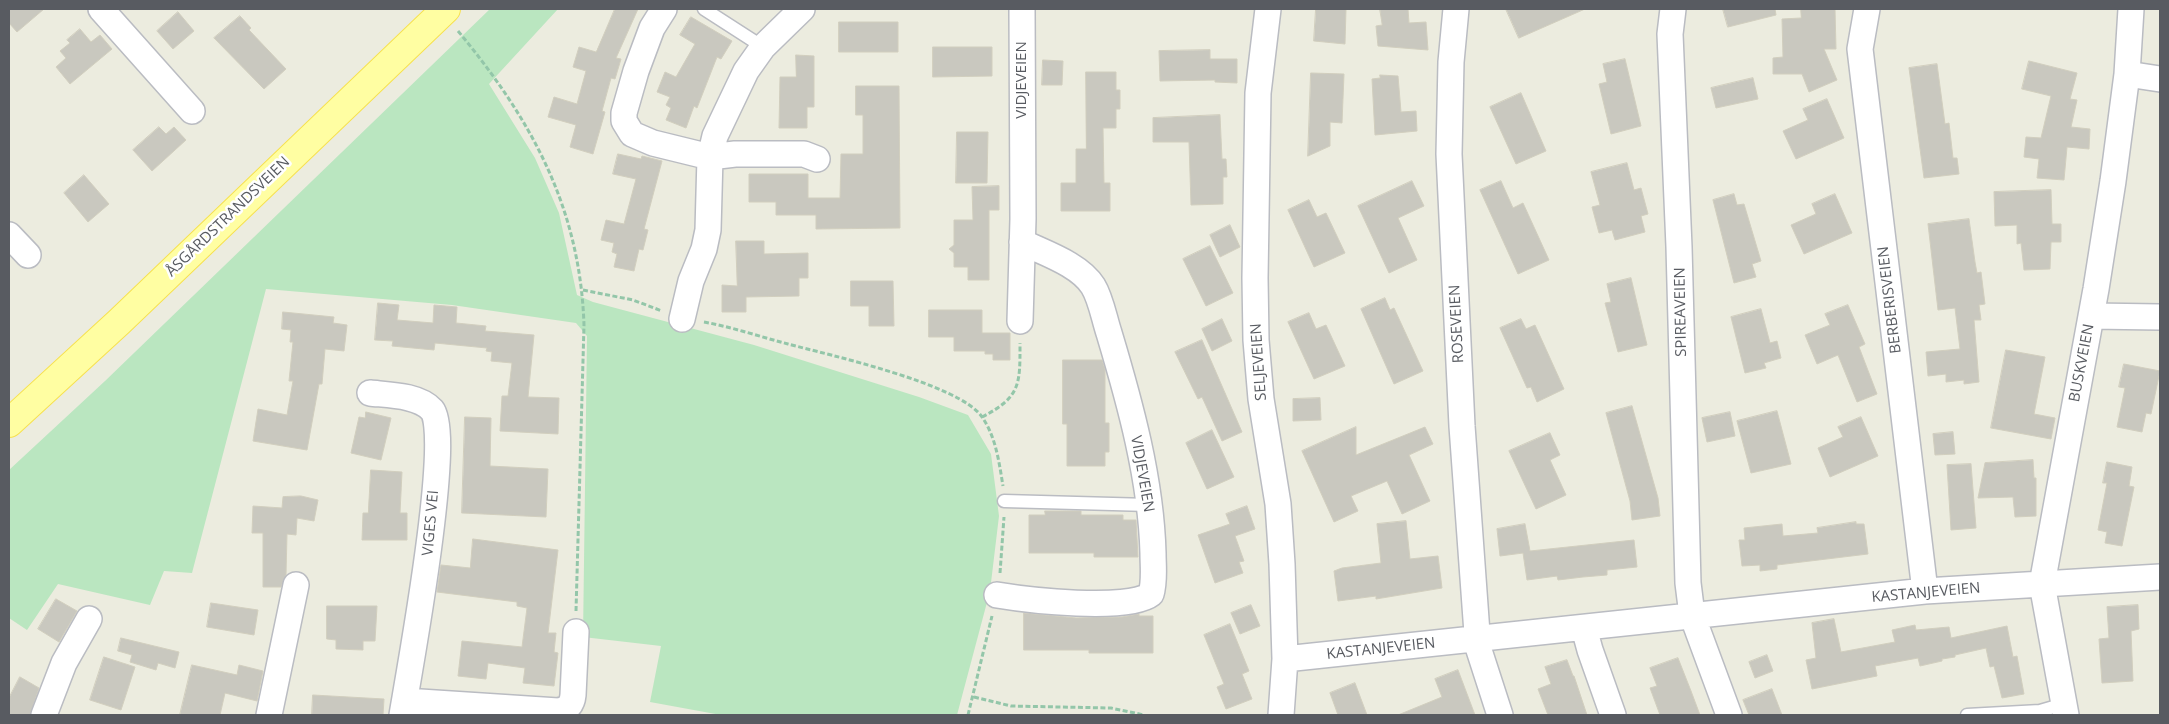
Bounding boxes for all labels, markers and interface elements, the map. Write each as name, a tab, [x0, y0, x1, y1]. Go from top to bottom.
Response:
street label: VIDJEVEIEN	[1013, 41, 1031, 119]
street label: ÅSGÅRDSTRANDSVEIEN	[162, 153, 294, 281]
street label: BERBERISVEIEN	[1874, 245, 1906, 355]
street label: SPIREAVEIEN	[1671, 267, 1691, 357]
street label: ROSEVEIEN	[1446, 284, 1468, 364]
street label: BUSKVEIEN	[2066, 322, 2098, 404]
street label: SELJEVEIEN	[1247, 323, 1271, 401]
street label: VIDJEVEIEN	[1126, 434, 1158, 514]
street label: VIGES VEI	[419, 489, 443, 557]
street label: KASTANJEVEIEN	[1871, 579, 1981, 607]
street label: KASTANJEVEIEN	[1326, 634, 1436, 664]

